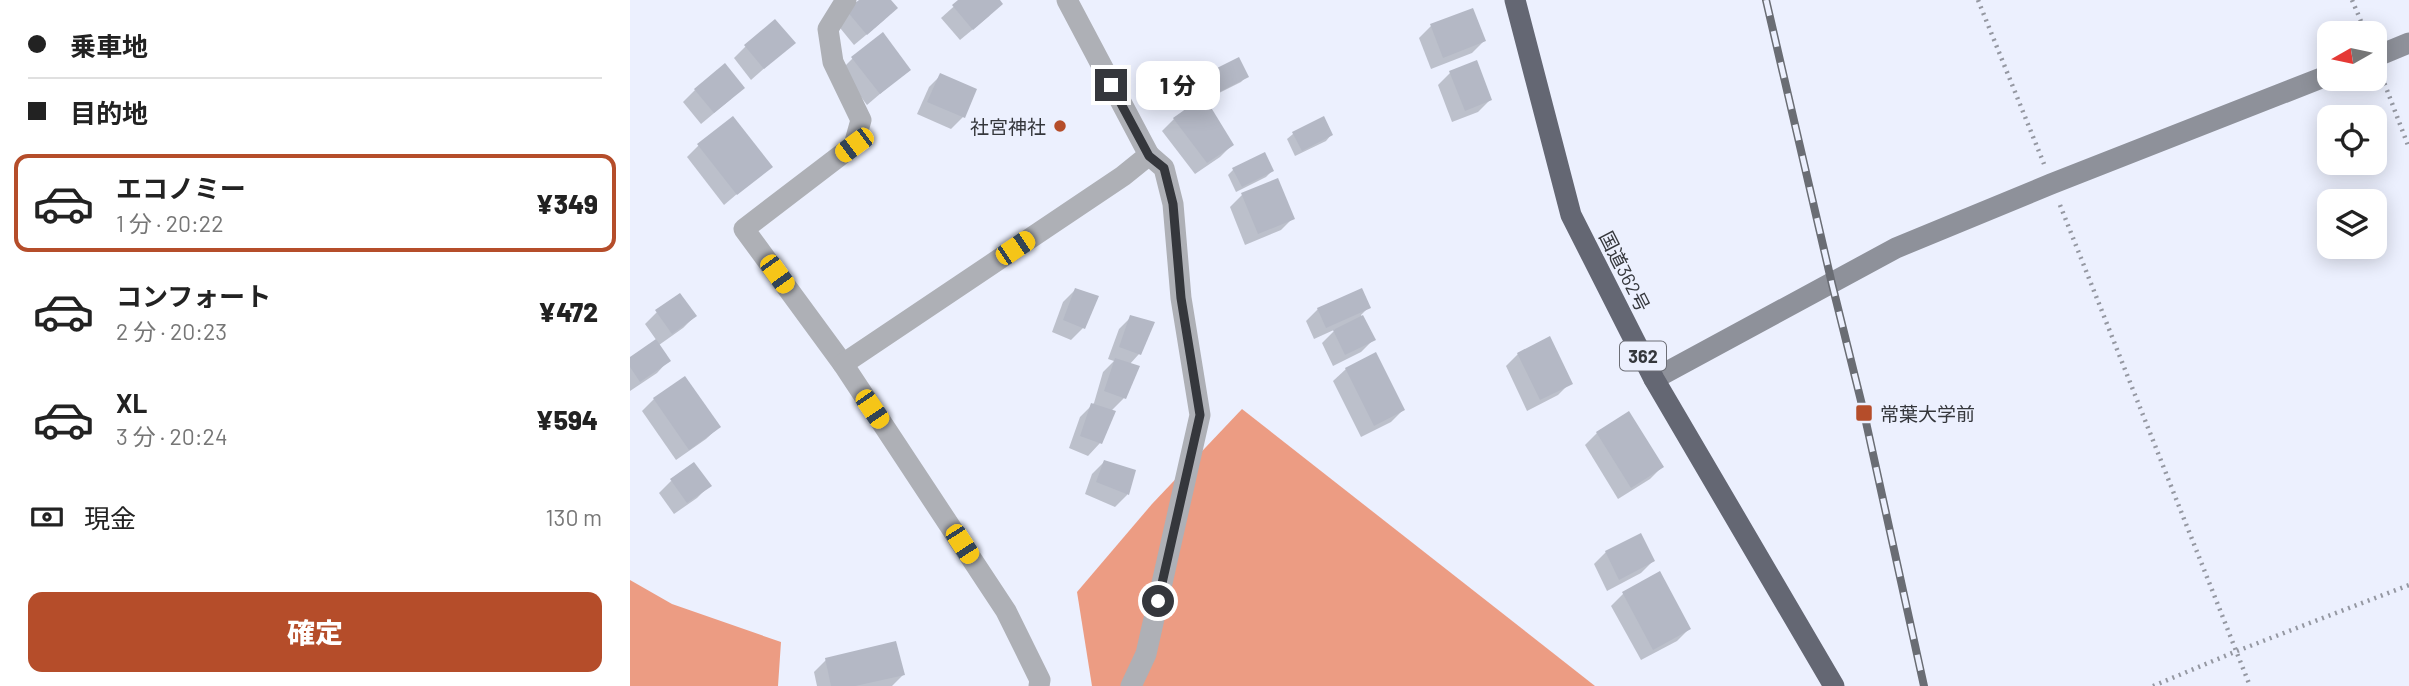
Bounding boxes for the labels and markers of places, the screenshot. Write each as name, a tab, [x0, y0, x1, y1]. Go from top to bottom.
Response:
place label: 社宮神社	[970, 115, 1046, 138]
marker: 社宮神社	[1052, 118, 1068, 134]
place label: 常葉大学前	[1880, 402, 1975, 425]
marker: 常葉大学前	[1854, 403, 1874, 423]

